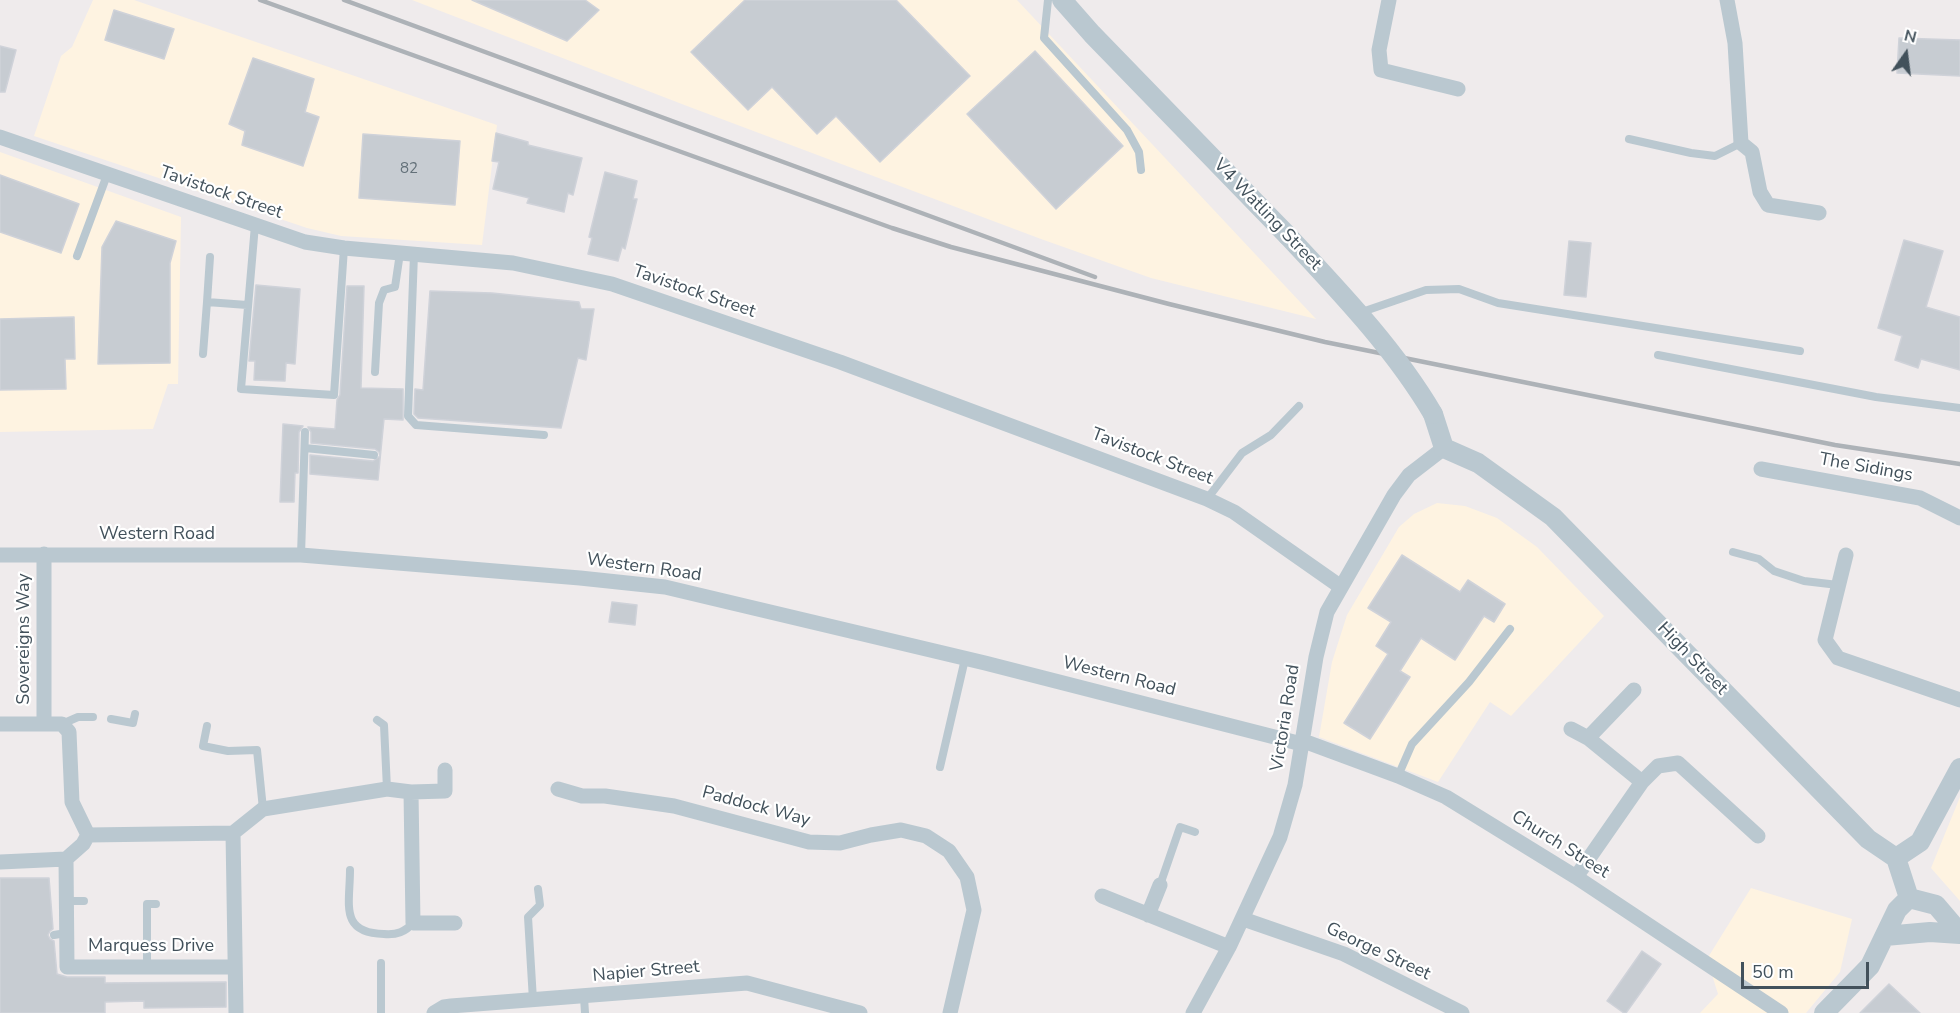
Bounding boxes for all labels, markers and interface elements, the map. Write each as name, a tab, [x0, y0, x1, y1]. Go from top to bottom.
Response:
north arrow	[1876, 24, 1936, 84]
text: N	[1902, 24, 1919, 49]
street label: V4 Watling Street	[1208, 155, 1326, 275]
house number: 82	[400, 160, 418, 178]
street label: Tavistock Street	[157, 162, 285, 224]
street label: Tavistock Street	[630, 261, 758, 323]
street label: Tavistock Street	[1088, 424, 1216, 490]
street label: The Sidings	[1818, 449, 1914, 487]
street label: Western Road	[99, 524, 215, 546]
street label: Western Road	[585, 549, 703, 587]
street label: Sovereigns Way	[14, 573, 36, 705]
street label: High Street	[1652, 618, 1732, 700]
street label: Western Road	[1060, 653, 1178, 701]
street label: Victoria Road	[1267, 663, 1305, 773]
street label: Paddock Way	[700, 782, 812, 832]
street label: Church Street	[1507, 806, 1613, 884]
street label: George Street	[1322, 918, 1434, 986]
street label: Marquess Drive	[88, 936, 214, 958]
scale bar	[1744, 950, 1872, 988]
street label: Napier Street	[592, 957, 700, 987]
text: 50 m	[1752, 960, 1794, 984]

